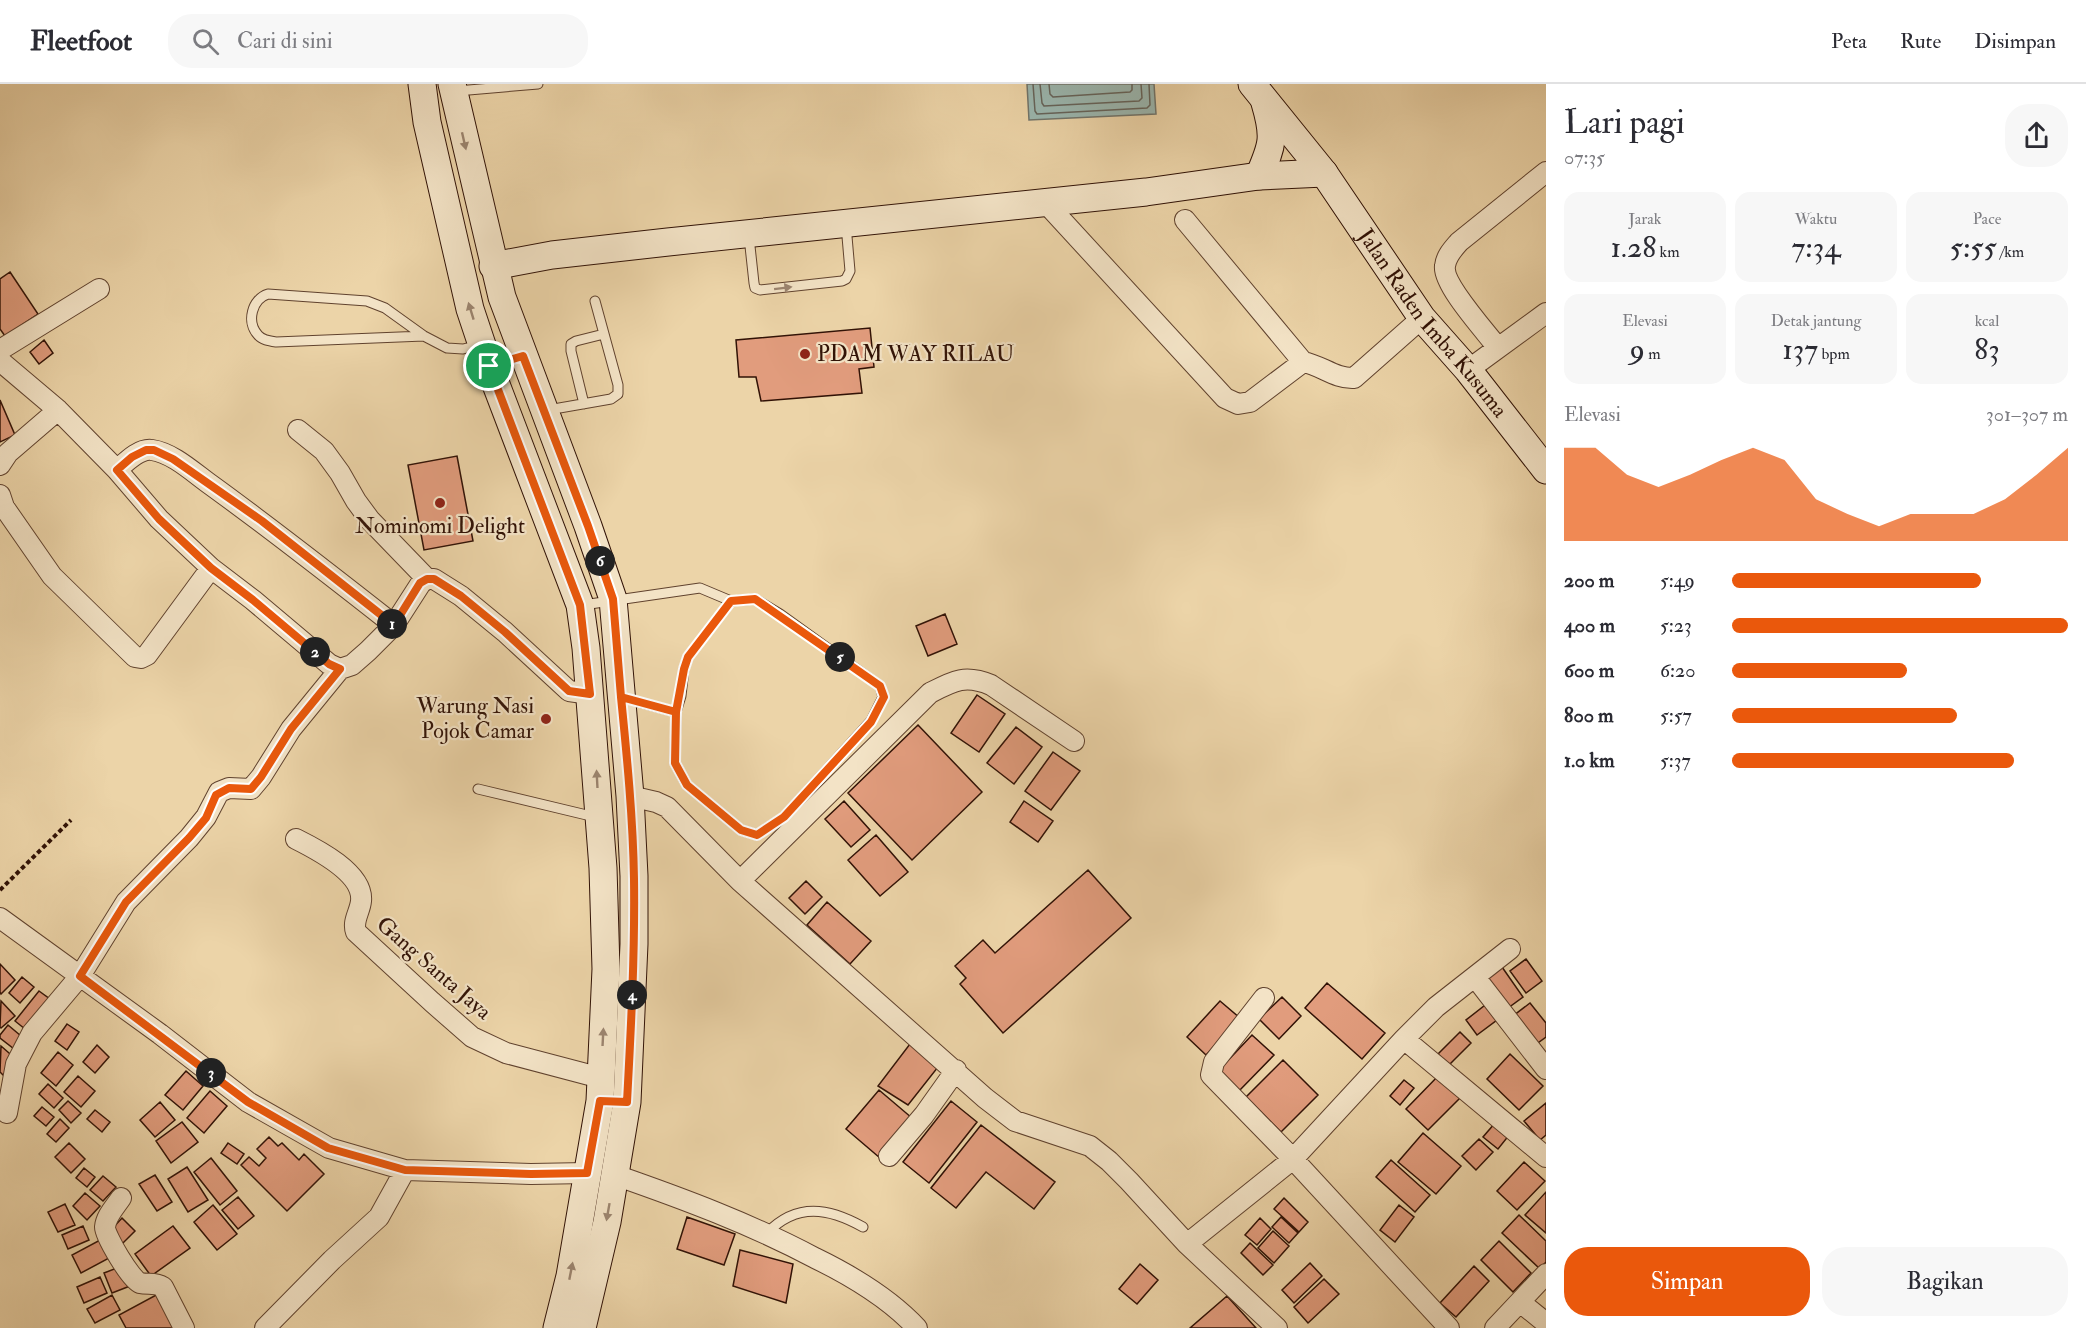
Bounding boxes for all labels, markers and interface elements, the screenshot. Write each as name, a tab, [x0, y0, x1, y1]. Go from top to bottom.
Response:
search box	[168, 14, 588, 68]
text: Fleetfoot	[30, 24, 132, 59]
icon: search	[189, 25, 222, 58]
text: Cari di sini	[237, 27, 333, 55]
text: Peta	[1831, 28, 1867, 55]
text: Rute	[1900, 28, 1941, 55]
text: Disimpan	[1974, 28, 2056, 55]
text: Lari pagi	[1564, 102, 1685, 143]
button: share	[2005, 104, 2068, 167]
one-way arrow	[460, 132, 470, 150]
text: 07:35	[1564, 145, 1605, 170]
text: Jarak	[1629, 209, 1661, 229]
text: Waktu	[1795, 209, 1837, 229]
text: Pace	[1973, 209, 2001, 229]
street label: Jalan Raden Imba Kusuma	[1351, 222, 1514, 424]
text: 1.28	[1610, 229, 1656, 266]
text: 7:34	[1792, 229, 1840, 266]
text: 5:55	[1950, 229, 1997, 266]
text: km	[1656, 242, 1680, 262]
text: /km	[1997, 242, 2024, 262]
one-way arrow	[774, 284, 793, 293]
one-way arrow	[466, 302, 475, 320]
text: Elevasi	[1622, 311, 1668, 331]
text: Detak jantung	[1771, 311, 1861, 331]
text: kcal	[1975, 311, 1999, 331]
text: 9	[1629, 331, 1645, 368]
text: 137	[1782, 331, 1818, 368]
text: 83	[1974, 331, 2000, 368]
pin	[463, 340, 514, 391]
place label: PDAM WAY RILAU	[817, 340, 1015, 368]
text: m	[1645, 344, 1661, 364]
text: bpm	[1818, 344, 1850, 364]
marker: PDAM WAY RILAU	[798, 347, 812, 361]
icon: arrive	[472, 349, 505, 382]
text: Elevasi	[1564, 402, 1621, 427]
text: 301–307 m	[1986, 402, 2068, 427]
marker: Nominomi Delight	[433, 496, 447, 510]
place label: Nominomi Delight	[355, 512, 525, 540]
pin: 6	[585, 546, 615, 576]
text: 6	[596, 551, 604, 571]
text: 200 m	[1564, 568, 1614, 593]
text: 5:49	[1660, 568, 1695, 593]
pin: 1	[377, 609, 407, 639]
text: 400 m	[1564, 613, 1615, 638]
text: 5:23	[1660, 613, 1692, 638]
text: 1	[389, 614, 395, 634]
pin: 2	[300, 637, 330, 667]
text: 2	[311, 642, 319, 662]
pin: 5	[825, 642, 855, 672]
text: 5	[836, 647, 844, 667]
text: 600 m	[1564, 658, 1614, 683]
text: 6:20	[1660, 658, 1695, 683]
place label: Warung Nasi Pojok Camar	[416, 692, 535, 745]
text: 800 m	[1564, 703, 1614, 728]
text: 5:57	[1660, 703, 1692, 728]
marker: Warung Nasi Pojok Camar	[539, 712, 553, 726]
text: 1.0 km	[1564, 748, 1615, 773]
text: 5:37	[1660, 748, 1691, 773]
one-way arrow	[593, 770, 602, 789]
street label: Gang Santa Jaya	[371, 910, 498, 1026]
pin: 4	[617, 980, 647, 1010]
text: 4	[628, 985, 636, 1005]
one-way arrow	[598, 1027, 607, 1046]
pin: 3	[196, 1058, 226, 1088]
text: 3	[208, 1063, 214, 1083]
one-way arrow	[604, 1203, 613, 1222]
button: Simpan	[1564, 1247, 1810, 1316]
button: Bagikan	[1822, 1247, 2068, 1316]
one-way arrow	[566, 1261, 575, 1280]

